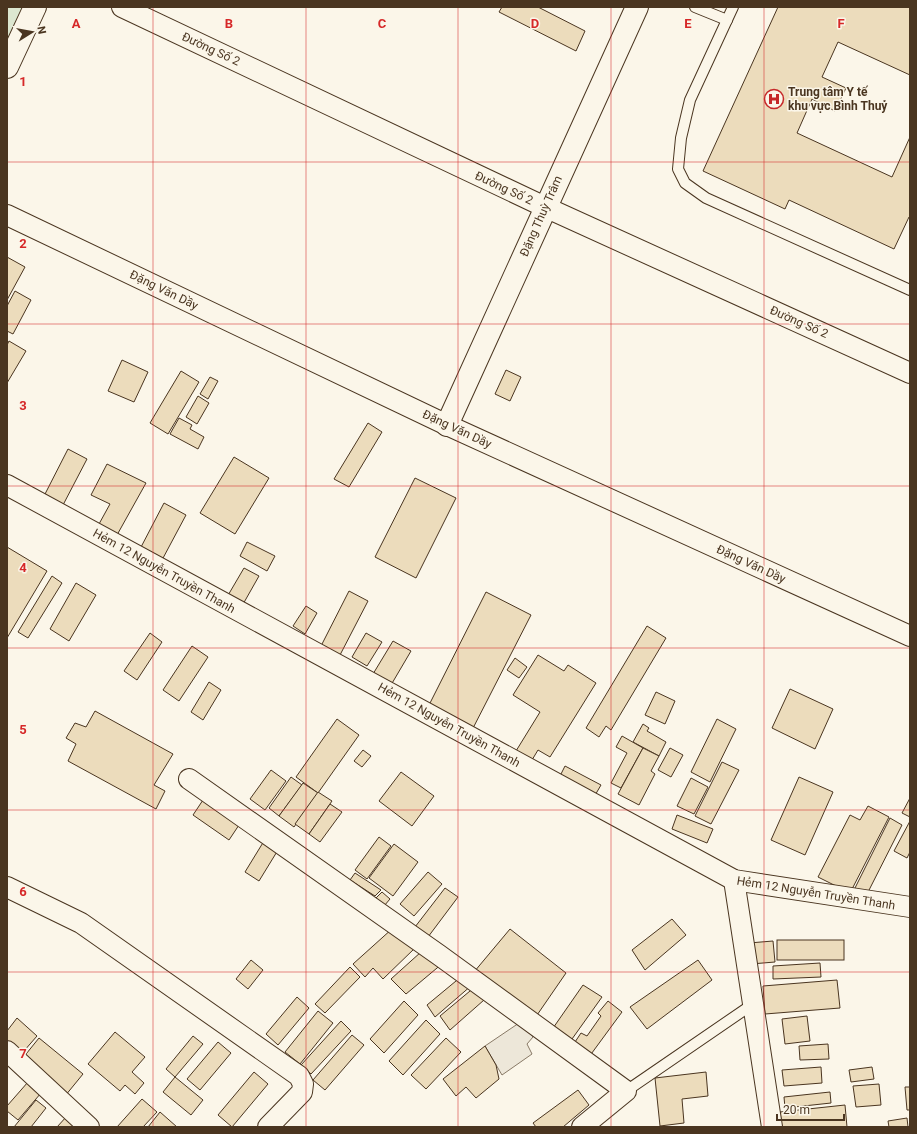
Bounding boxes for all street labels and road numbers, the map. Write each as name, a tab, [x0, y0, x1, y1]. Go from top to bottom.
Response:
street label: Đường Số 2	[180, 29, 242, 69]
street label: Đường Số 2	[473, 168, 535, 208]
street label: Đặng Thuỳ Trâm	[517, 173, 565, 259]
street label: Đặng Văn Dầy	[127, 267, 201, 313]
street label: Đường Số 2	[768, 303, 831, 341]
street label: Đặng Văn Dầy	[420, 407, 494, 451]
street label: Hẻm 12 Nguyễn Truyền Thanh	[90, 526, 238, 616]
street label: Đặng Văn Dầy	[714, 542, 788, 586]
street label: Hẻm 12 Nguyễn Truyền Thanh	[375, 680, 523, 770]
street label: Hẻm 12 Nguyễn Truyền Thanh	[736, 874, 896, 912]

